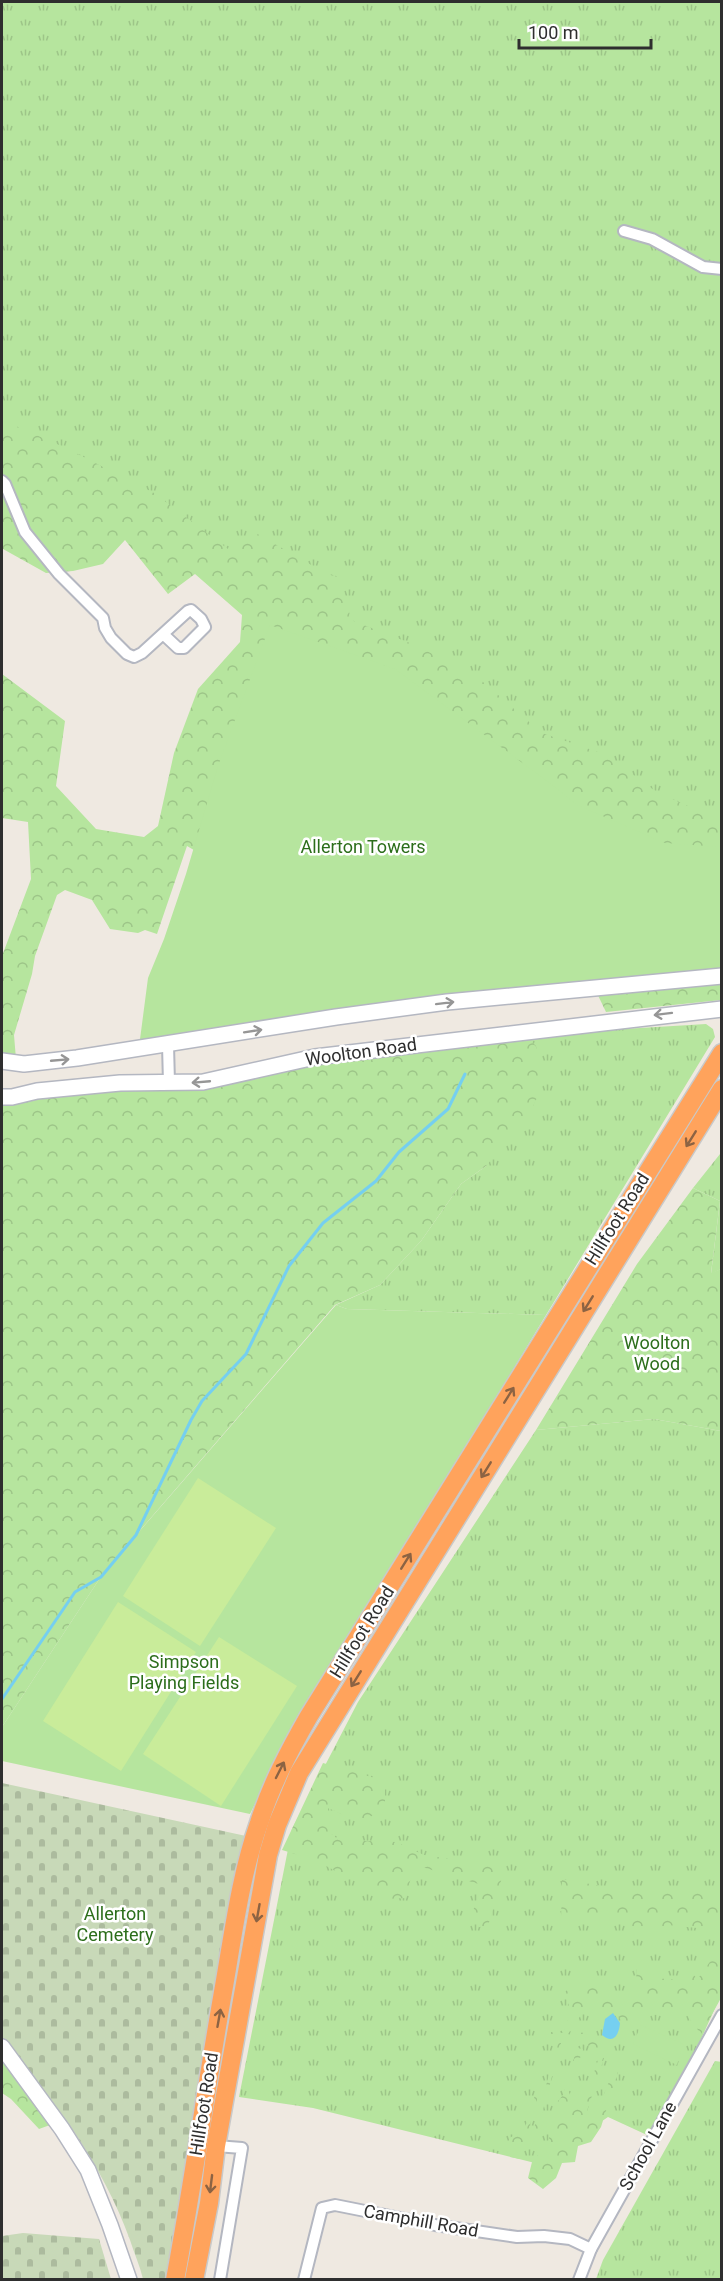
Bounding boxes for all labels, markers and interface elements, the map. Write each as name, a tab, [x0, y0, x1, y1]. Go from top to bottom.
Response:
scale bar	[519, 12, 651, 50]
text: 100 m	[528, 22, 579, 43]
park label: Allerton Towers	[300, 836, 426, 857]
one-way arrow	[435, 997, 455, 1008]
one-way arrow	[654, 1009, 674, 1020]
one-way arrow	[242, 1025, 262, 1036]
street label: Woolton Road	[304, 1033, 418, 1070]
one-way arrow	[49, 1054, 69, 1065]
one-way arrow	[191, 1077, 211, 1088]
one-way arrow	[684, 1130, 697, 1147]
street label: Hillfoot Road	[580, 1169, 653, 1269]
one-way arrow	[582, 1295, 594, 1312]
park label: Woolton Wood	[624, 1332, 690, 1374]
one-way arrow	[502, 1386, 515, 1403]
one-way arrow	[479, 1461, 491, 1478]
one-way arrow	[400, 1552, 413, 1569]
street label: Hillfoot Road	[325, 1582, 398, 1682]
park label: Simpson Playing Fields	[129, 1651, 239, 1693]
one-way arrow	[350, 1670, 362, 1687]
one-way arrow	[274, 1762, 286, 1779]
one-way arrow	[252, 1902, 263, 1922]
park label: Allerton Cemetery	[77, 1903, 154, 1945]
one-way arrow	[213, 2009, 224, 2028]
street label: Hillfoot Road	[185, 2051, 222, 2157]
street label: School Lane	[615, 2098, 681, 2194]
one-way arrow	[205, 2174, 216, 2194]
street label: Camphill Road	[362, 2200, 480, 2241]

